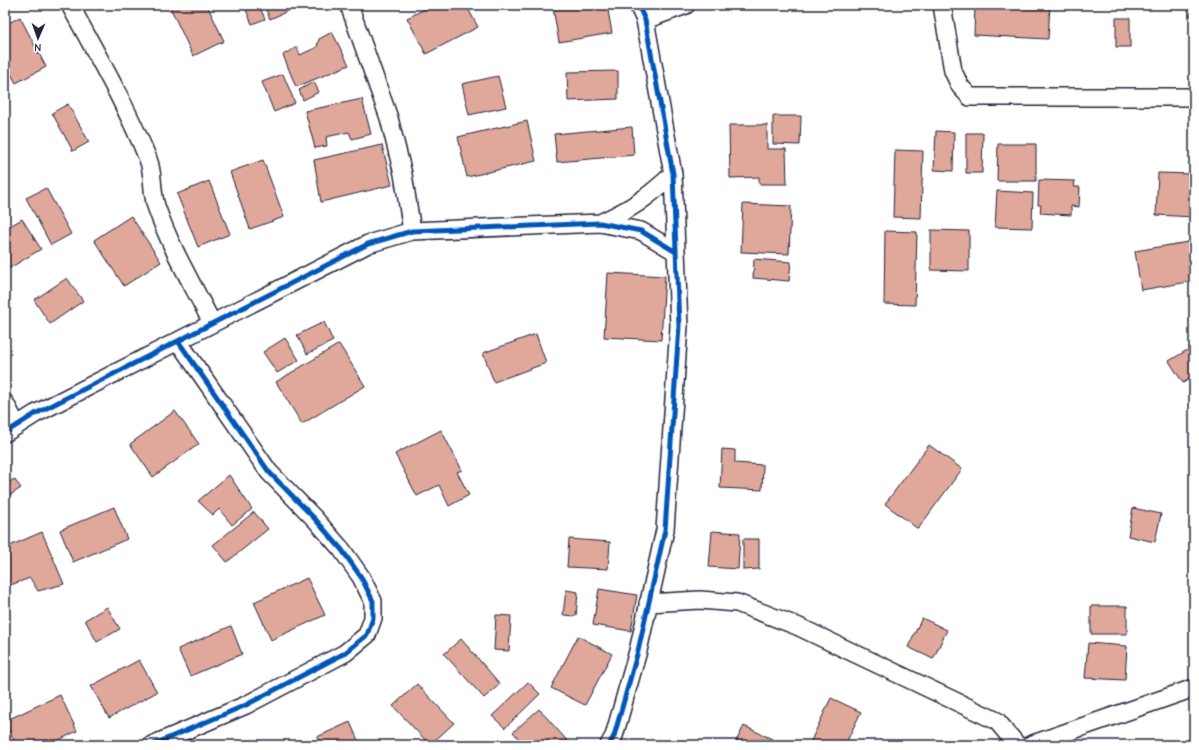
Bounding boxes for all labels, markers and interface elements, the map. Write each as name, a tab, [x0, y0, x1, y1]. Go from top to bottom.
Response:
north arrow	[18, 18, 58, 58]
text: N	[34, 41, 41, 54]

